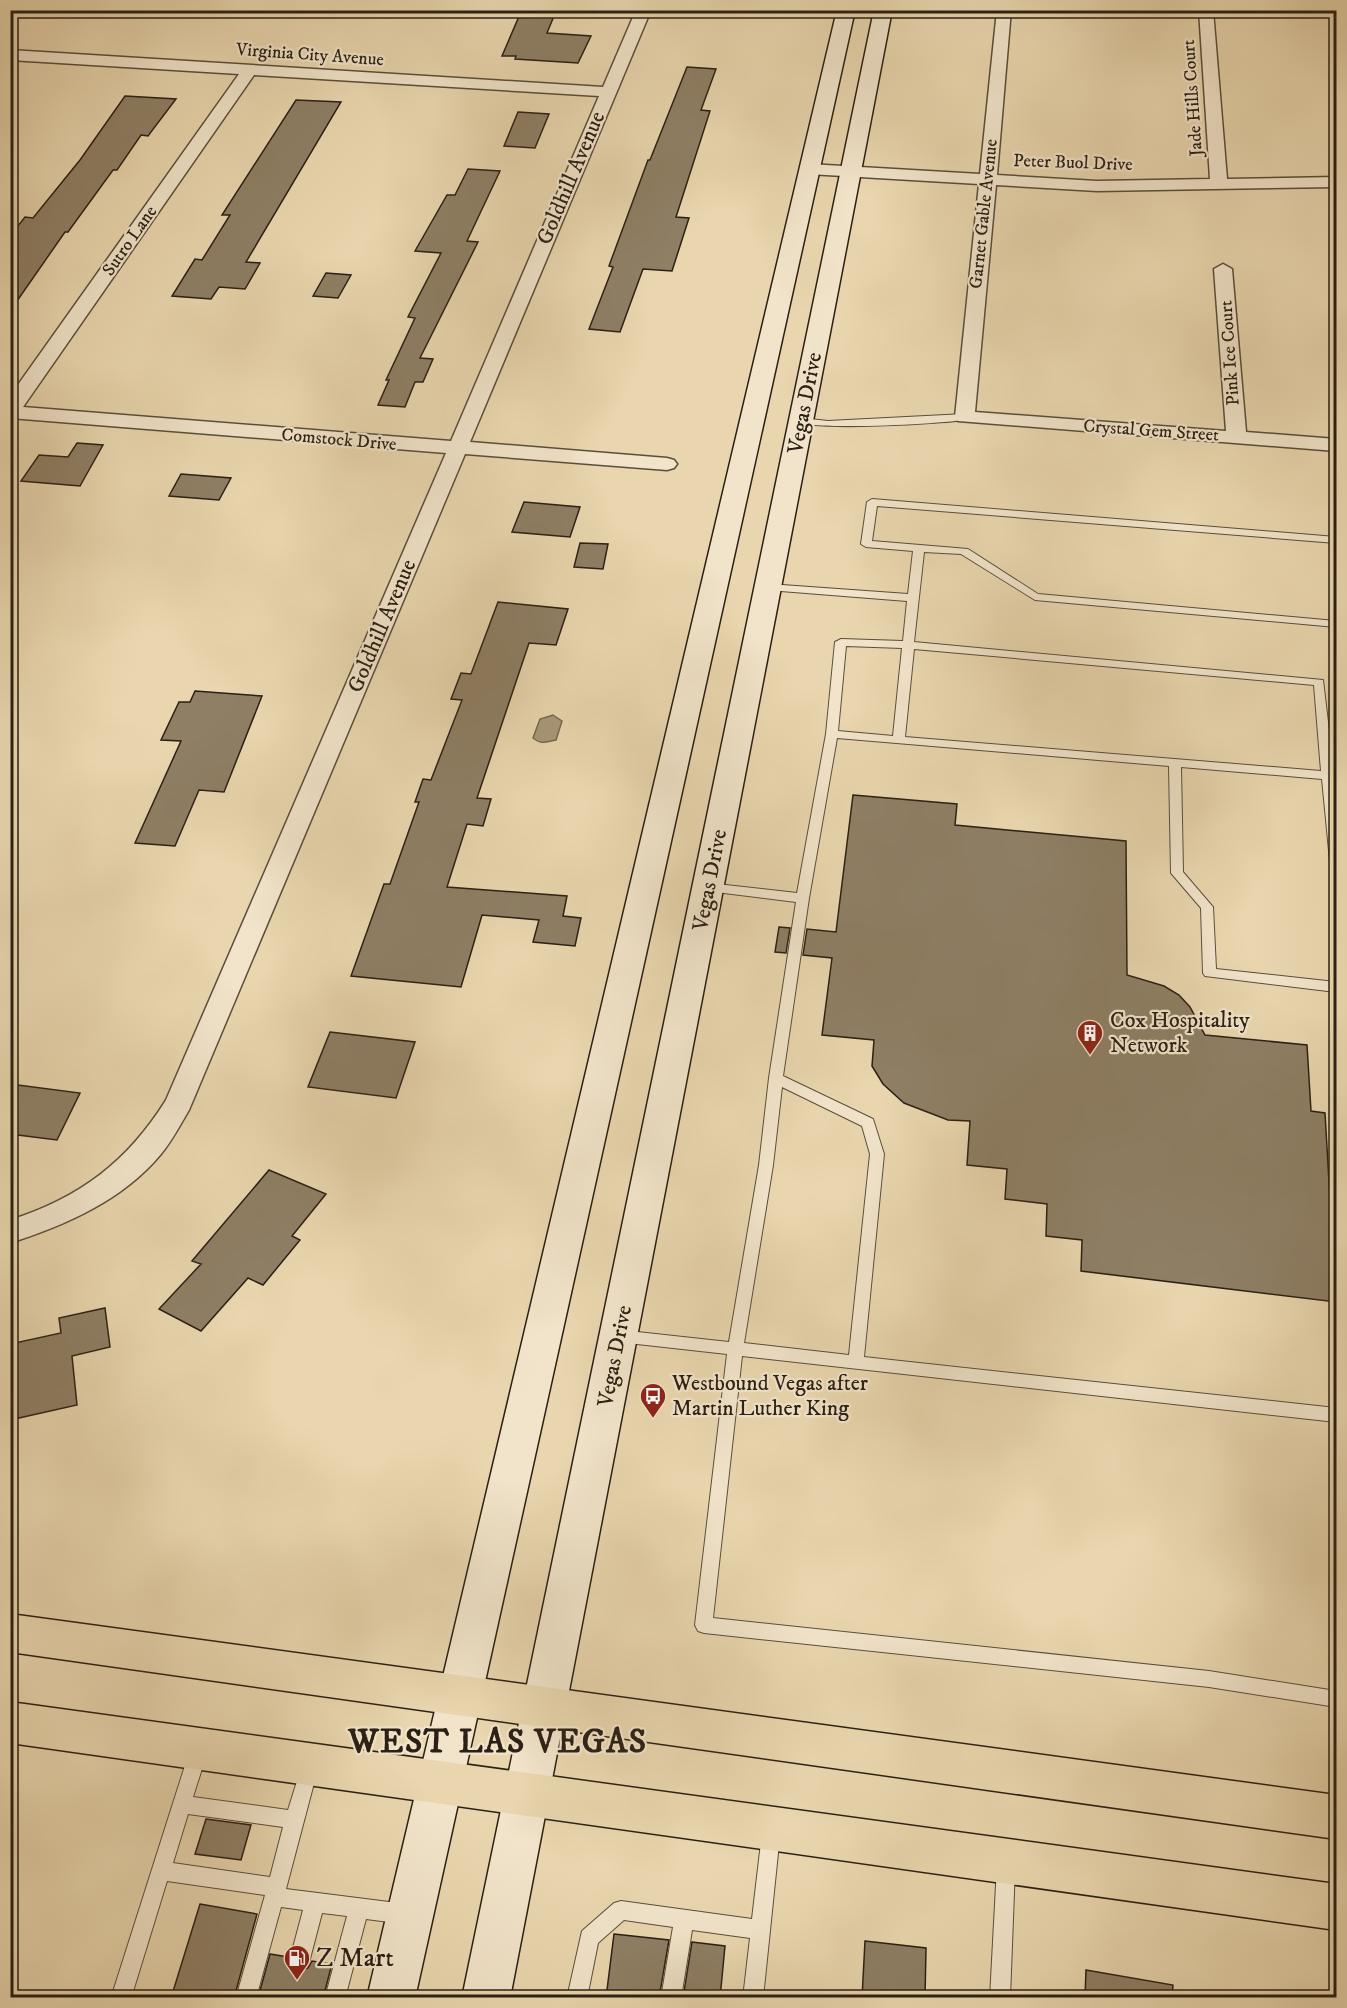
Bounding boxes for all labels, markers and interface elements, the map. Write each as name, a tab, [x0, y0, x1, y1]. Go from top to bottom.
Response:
street label: Virginia City Avenue	[234, 39, 385, 71]
street label: Jade Hills Court	[1178, 39, 1208, 159]
street label: Goldhill Avenue	[531, 107, 611, 249]
street label: Garnet Gable Avenue	[965, 138, 1003, 290]
street label: Peter Buol Drive	[1013, 150, 1133, 176]
street label: Sutro Lane	[98, 202, 162, 280]
street label: Pink Ice Court	[1215, 299, 1245, 406]
street label: Vegas Drive	[782, 350, 828, 457]
street label: Crystal Gem Street	[1082, 415, 1220, 447]
street label: Comstock Drive	[281, 424, 397, 456]
street label: Goldhill Avenue	[342, 555, 422, 697]
street label: Vegas Drive	[687, 827, 733, 934]
place label: Cox Hospitality Network	[1110, 1007, 1250, 1059]
building icon: Cox Hospitality Network	[1075, 1018, 1105, 1056]
street label: Vegas Drive	[592, 1303, 638, 1410]
place label: Westbound Vegas after Martin Luther King	[671, 1370, 869, 1422]
bus stop icon: Westbound Vegas after Martin Luther King	[638, 1381, 668, 1419]
district label: WEST LAS VEGAS	[347, 1722, 648, 1763]
place label: Z Mart	[316, 1941, 394, 1975]
fuel station icon: Z Mart	[282, 1943, 312, 1981]

